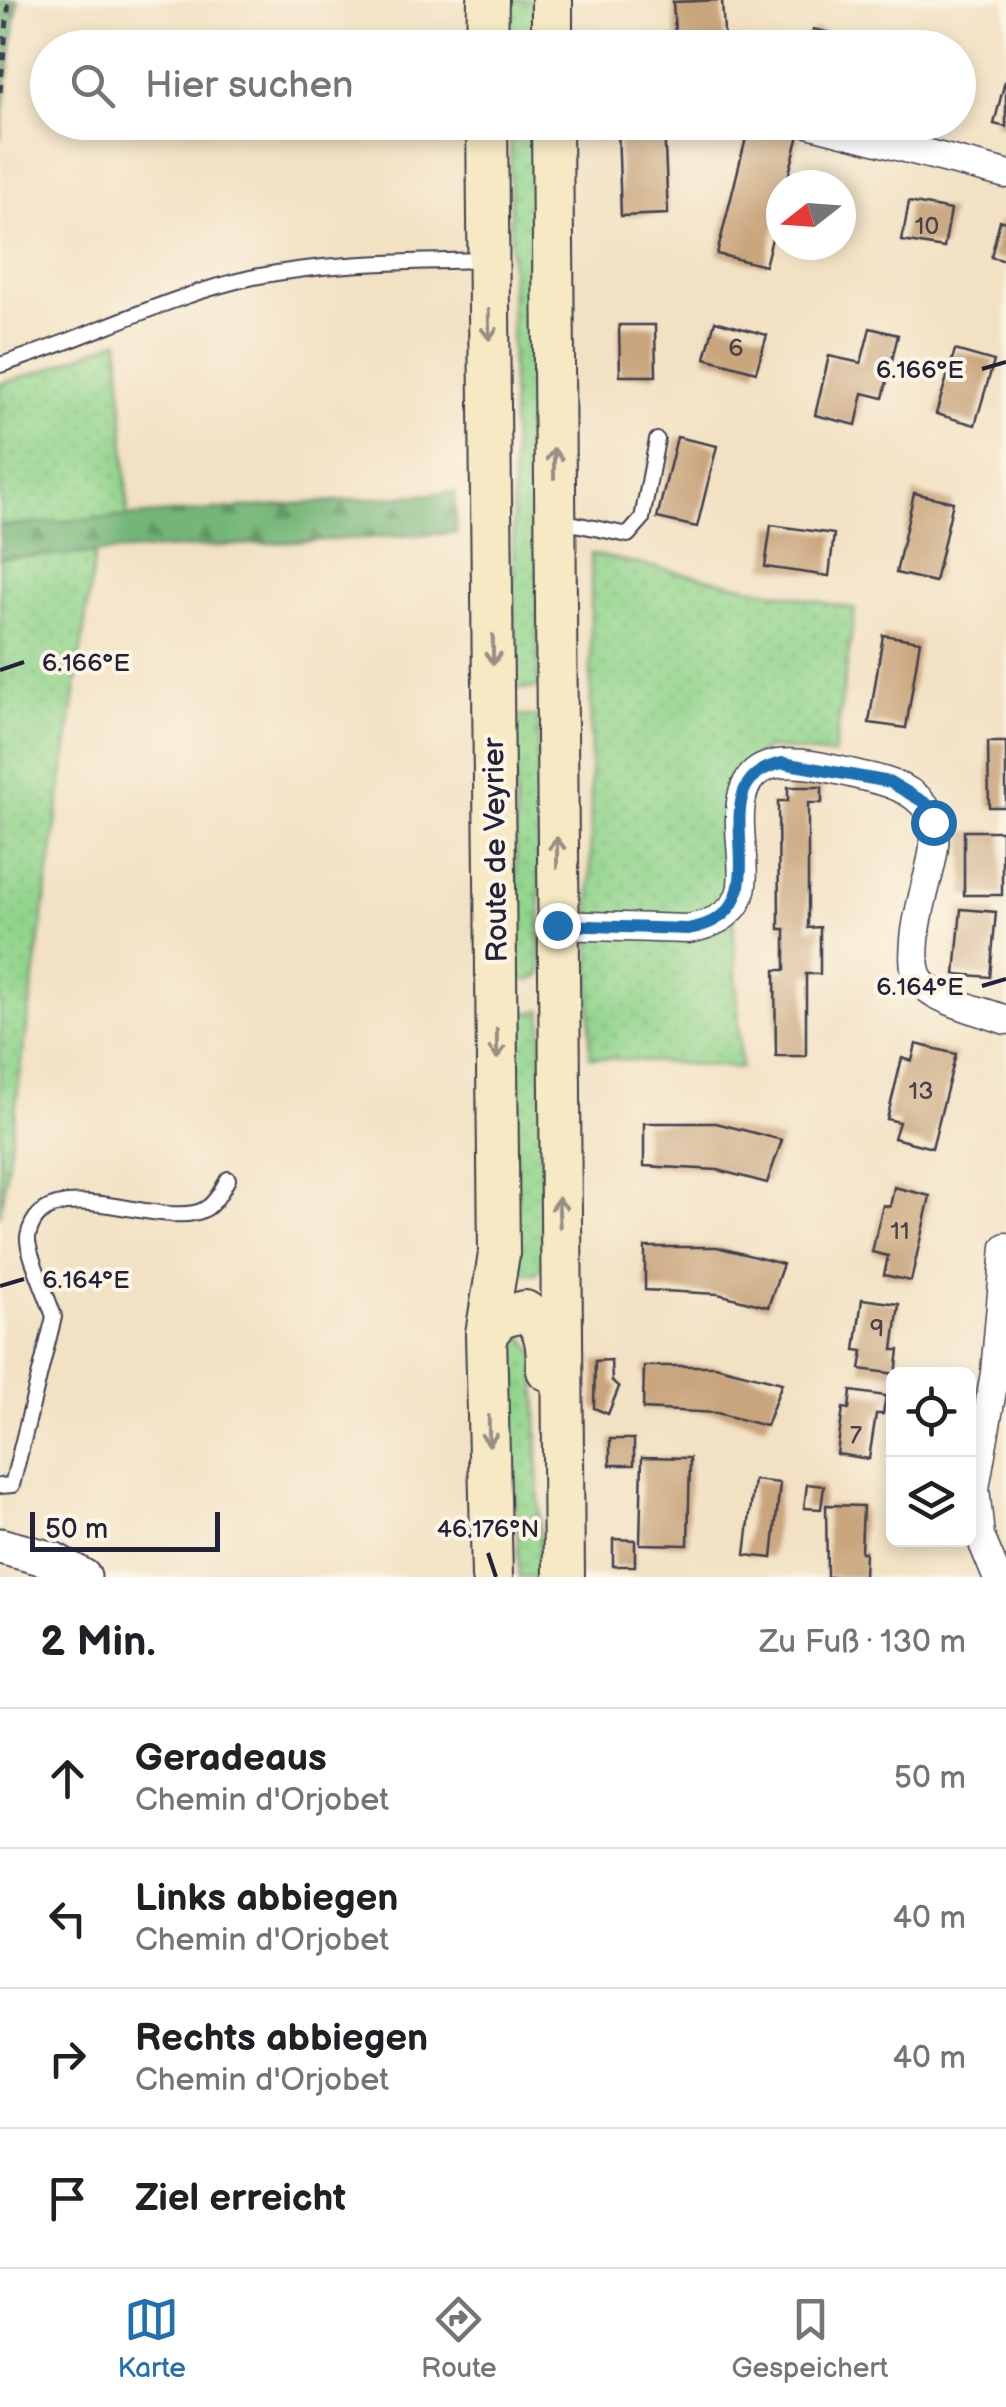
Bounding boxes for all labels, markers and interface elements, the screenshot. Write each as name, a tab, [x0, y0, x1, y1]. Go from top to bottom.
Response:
search box	[30, 30, 976, 140]
icon: search	[65, 58, 120, 113]
text: Hier suchen	[145, 63, 353, 108]
north arrow	[766, 170, 856, 260]
house number: 10	[915, 211, 939, 242]
one-way arrow	[480, 308, 499, 340]
house number: 6	[728, 333, 744, 364]
text: 6.166°E	[876, 355, 964, 386]
one-way arrow	[544, 447, 564, 480]
one-way arrow	[484, 632, 502, 665]
text: 6.166°E	[42, 648, 130, 679]
street label: Route de Veyrier	[476, 736, 516, 963]
route start	[911, 800, 957, 846]
one-way arrow	[548, 837, 566, 870]
route end	[535, 903, 581, 949]
text: 6.164°E	[876, 972, 964, 1003]
one-way arrow	[488, 1026, 506, 1059]
house number: 13	[908, 1076, 934, 1107]
one-way arrow	[550, 1197, 569, 1229]
house number: 11	[890, 1216, 910, 1247]
text: 6.164°E	[42, 1265, 130, 1296]
house number: 9	[870, 1313, 884, 1344]
map controls	[886, 1367, 976, 1547]
button: locate	[886, 1367, 976, 1457]
one-way arrow	[479, 1415, 498, 1447]
house number: 7	[850, 1420, 863, 1451]
button: layers	[886, 1457, 976, 1547]
scale bar	[30, 1507, 220, 1552]
text: 50 m	[45, 1513, 108, 1546]
text: 46.176°N	[437, 1514, 539, 1545]
text: 2 Min.	[40, 1617, 156, 1668]
text: Zu Fuß · 130 m	[759, 1623, 966, 1662]
text: Geradeaus	[135, 1736, 327, 1781]
icon: ahead	[40, 1751, 95, 1806]
text: 50 m	[894, 1759, 966, 1798]
text: Chemin d'Orjobet	[135, 1781, 389, 1820]
text: Links abbiegen	[135, 1876, 399, 1921]
icon: left	[40, 1891, 95, 1946]
text: 40 m	[893, 1899, 966, 1938]
text: Chemin d'Orjobet	[135, 1921, 389, 1960]
text: Rechts abbiegen	[135, 2016, 428, 2061]
icon: right	[40, 2031, 95, 2086]
text: 40 m	[893, 2039, 966, 2078]
text: Chemin d'Orjobet	[135, 2061, 389, 2100]
icon: arrive	[40, 2171, 95, 2226]
text: Ziel erreicht	[135, 2176, 346, 2221]
tab: Karte	[118, 2292, 186, 2385]
tab: Route	[421, 2292, 497, 2385]
tab: Gespeichert	[732, 2292, 888, 2385]

